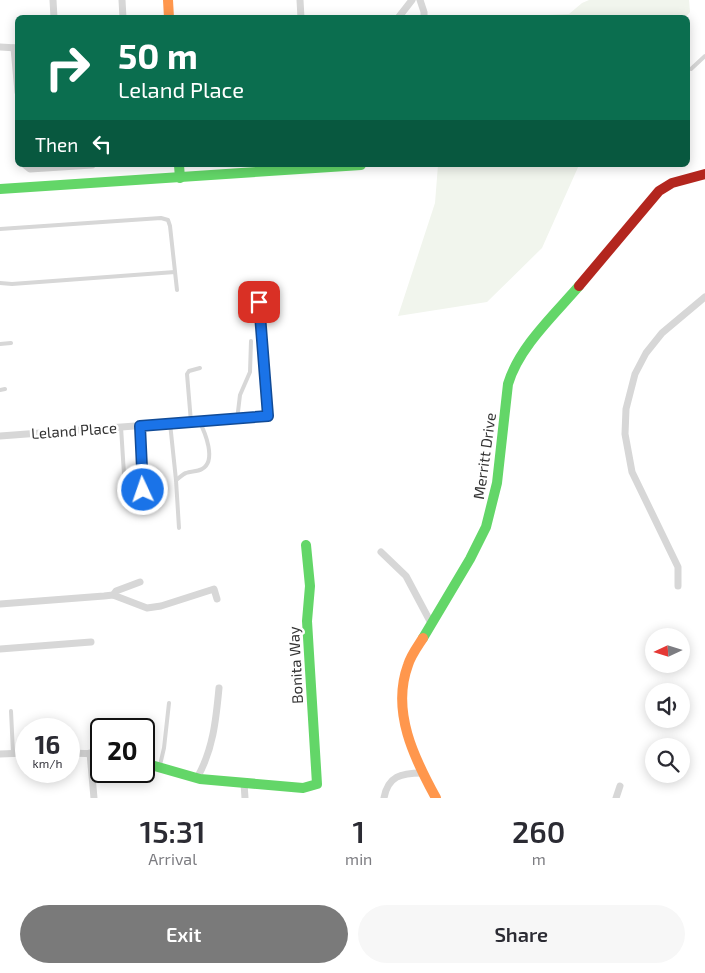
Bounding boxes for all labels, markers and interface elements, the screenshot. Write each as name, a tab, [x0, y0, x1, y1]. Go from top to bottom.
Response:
text: 50 m	[118, 34, 198, 76]
icon: right	[35, 35, 100, 100]
text: Leland Place	[118, 76, 244, 102]
icon: left	[88, 130, 116, 158]
text: Then	[35, 133, 78, 156]
pin	[238, 281, 280, 323]
icon: arrive	[245, 288, 273, 316]
street label: Merritt Drive	[469, 411, 499, 501]
street label: Leland Place	[31, 418, 117, 442]
position arrow	[116, 463, 168, 515]
street label: Bonita Way	[284, 626, 306, 704]
north arrow	[645, 628, 690, 672]
map controls	[645, 628, 690, 783]
button: sound	[645, 683, 690, 728]
speed limit sign: 20	[90, 718, 155, 783]
text: 16	[35, 729, 60, 759]
button: search	[645, 738, 690, 783]
text: km/h	[33, 756, 62, 770]
text: 15:31	[140, 813, 205, 849]
text: 1	[352, 813, 365, 849]
text: 260	[512, 813, 565, 849]
text: Arrival	[148, 849, 197, 868]
text: min	[345, 849, 372, 868]
text: m	[532, 849, 546, 868]
button: Exit	[20, 905, 348, 963]
button: Share	[358, 905, 685, 963]

